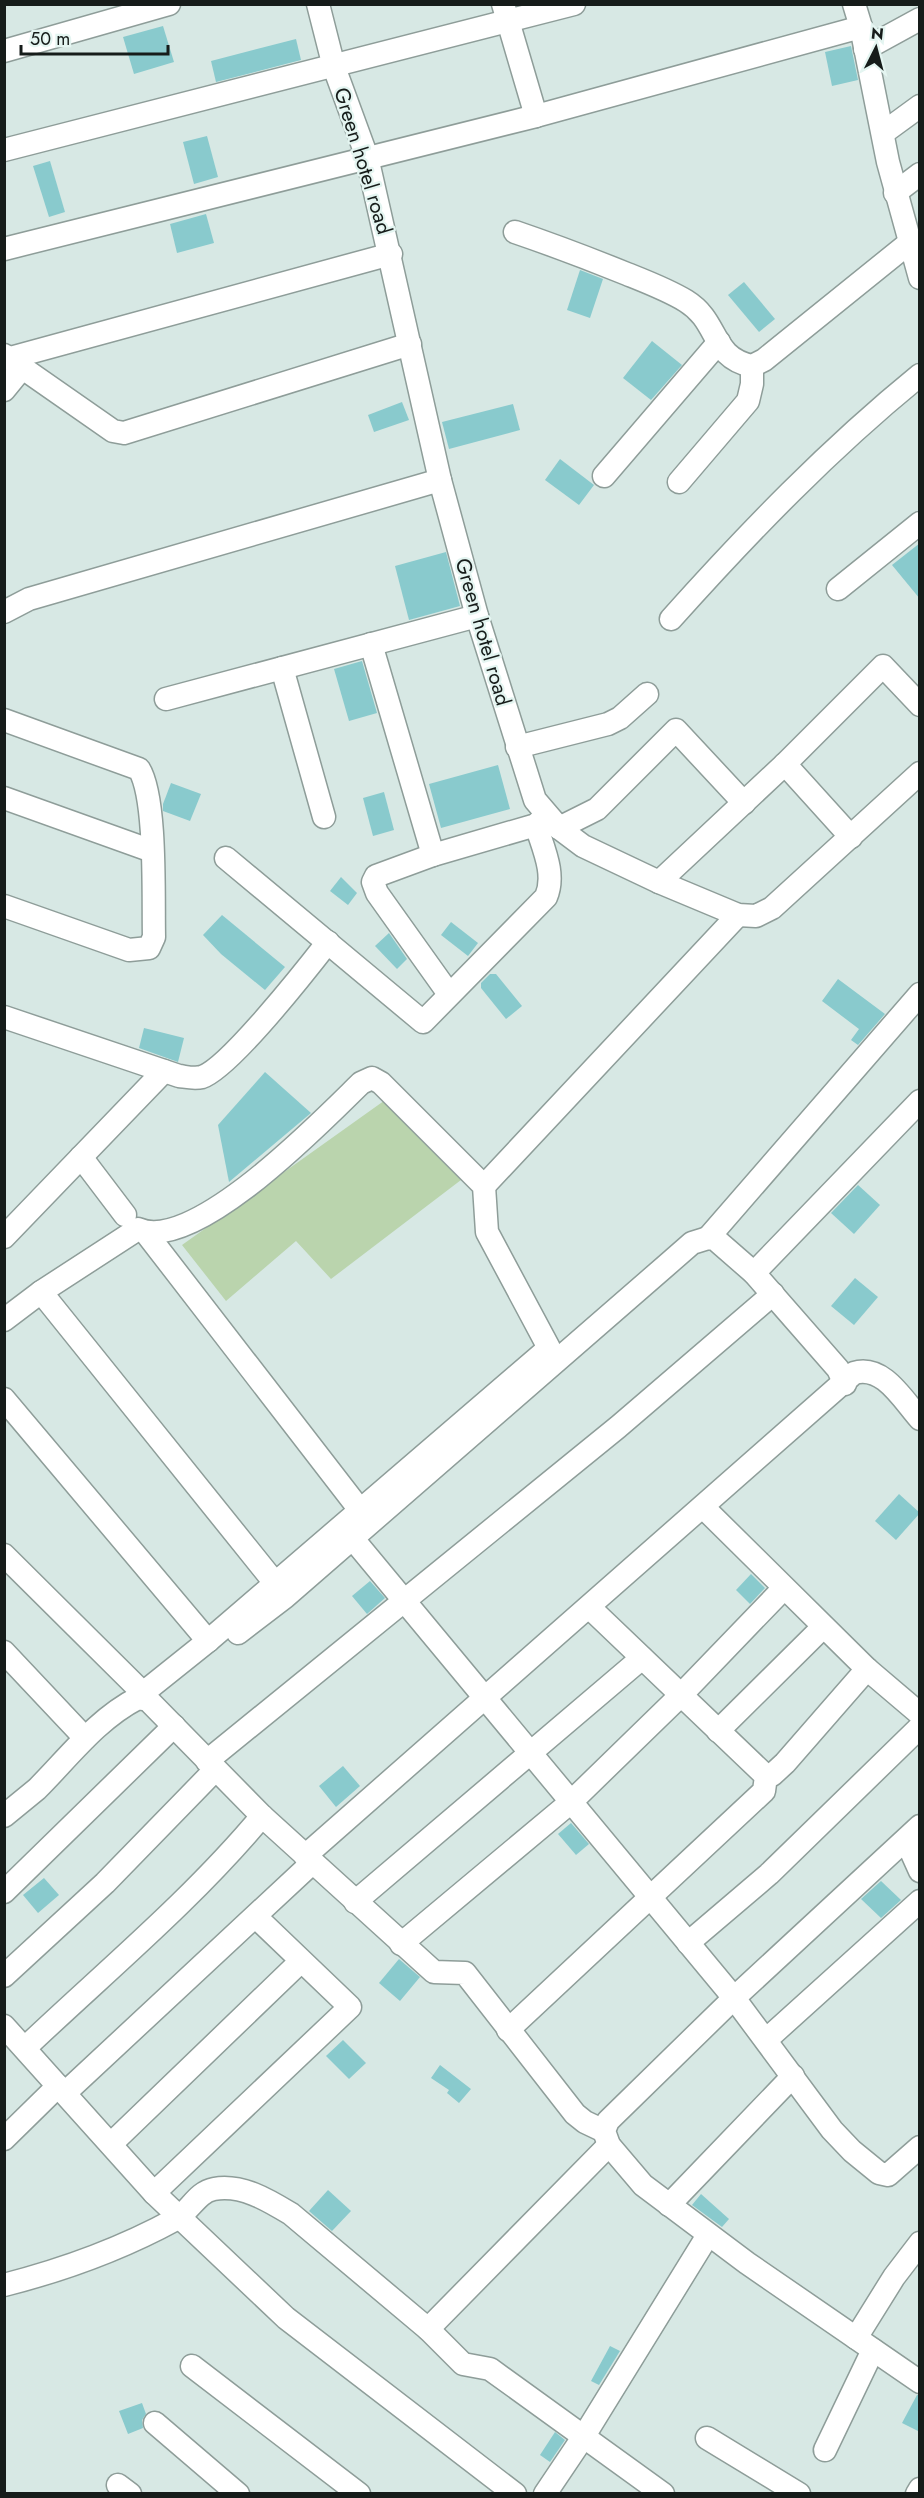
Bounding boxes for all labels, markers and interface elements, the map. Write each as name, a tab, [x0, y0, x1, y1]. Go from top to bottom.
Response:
scale bar	[21, 18, 168, 56]
north arrow	[846, 18, 906, 78]
text: N	[870, 21, 885, 46]
text: 50 m	[30, 26, 70, 52]
street label: Green hotel road	[326, 84, 400, 238]
street label: Green hotel road	[448, 555, 518, 709]

